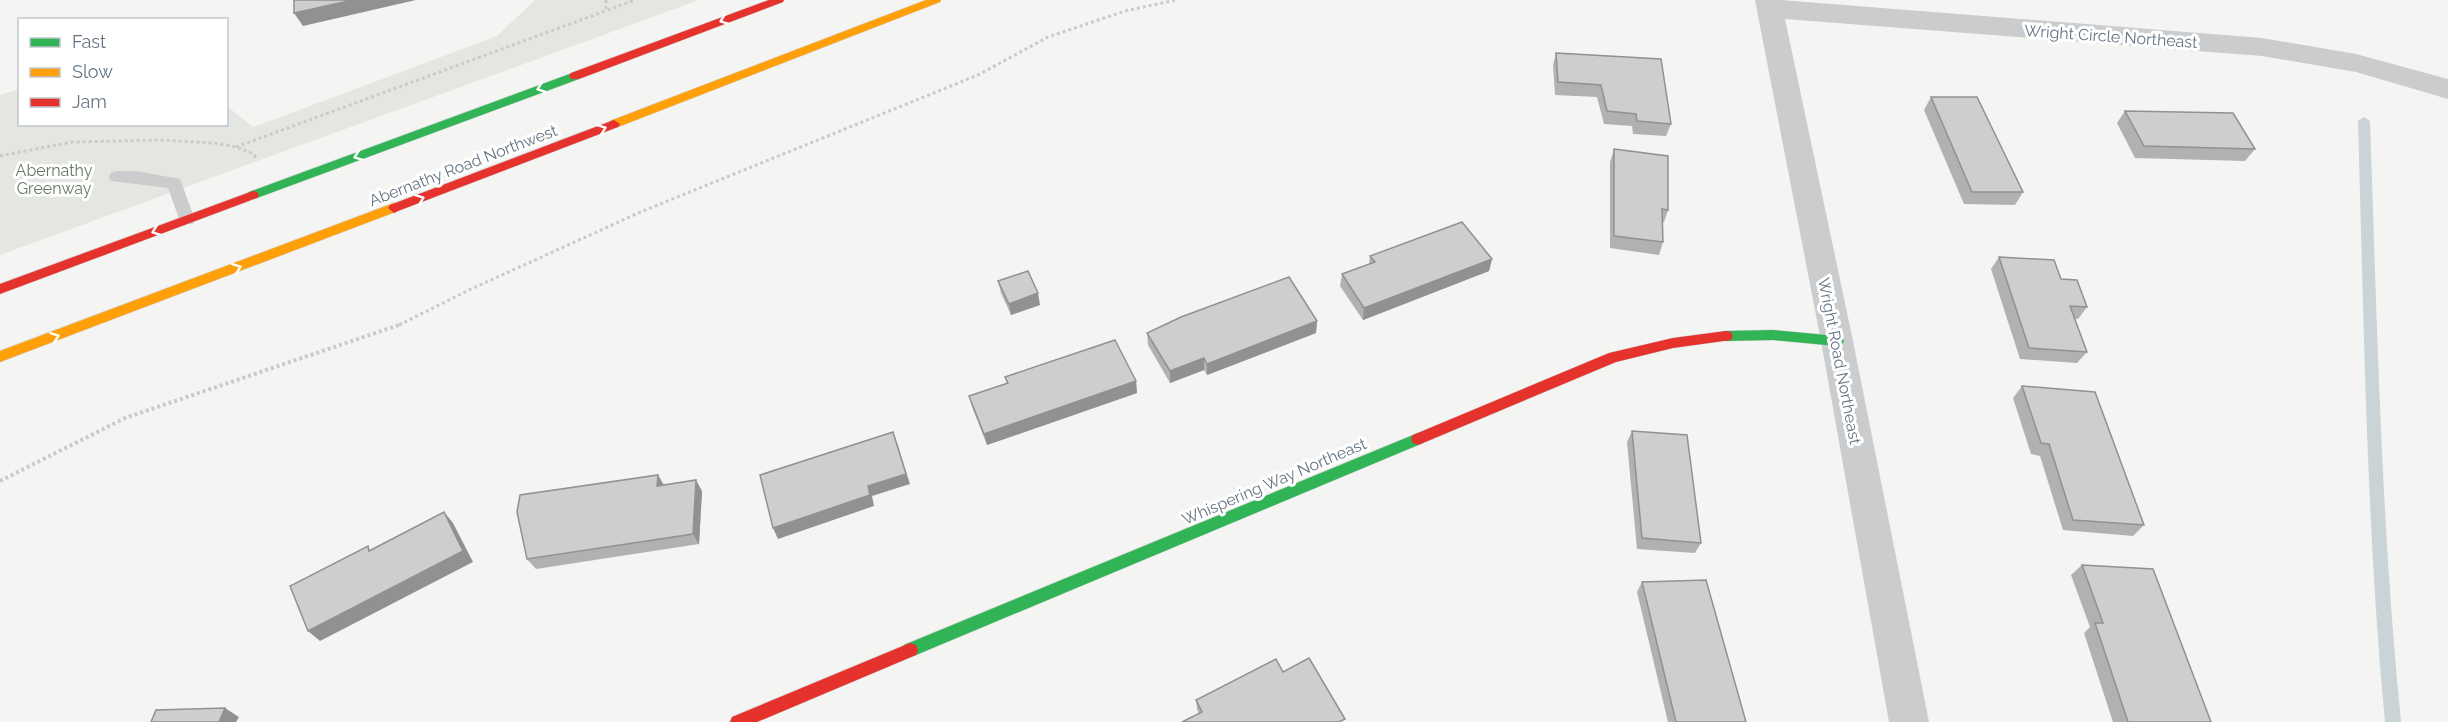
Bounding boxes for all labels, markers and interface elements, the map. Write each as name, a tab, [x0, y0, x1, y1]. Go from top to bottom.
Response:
one-way arrow	[719, 13, 730, 26]
legend	[18, 18, 228, 126]
street label: Wright Circle Northeast	[2024, 21, 2199, 52]
text: Fast	[72, 31, 106, 52]
text: Slow	[72, 61, 113, 82]
one-way arrow	[536, 81, 547, 94]
text: Jam	[72, 91, 107, 112]
street label: Abernathy Road Northwest	[366, 121, 561, 210]
one-way arrow	[596, 124, 607, 136]
one-way arrow	[353, 149, 364, 162]
park label: Abernathy Greenway	[16, 161, 93, 198]
one-way arrow	[413, 194, 424, 206]
one-way arrow	[151, 224, 162, 237]
one-way arrow	[231, 262, 242, 275]
street label: Wright Road Northeast	[1814, 276, 1865, 447]
one-way arrow	[49, 331, 60, 344]
street label: Whispering Way Northeast	[1179, 434, 1370, 529]

